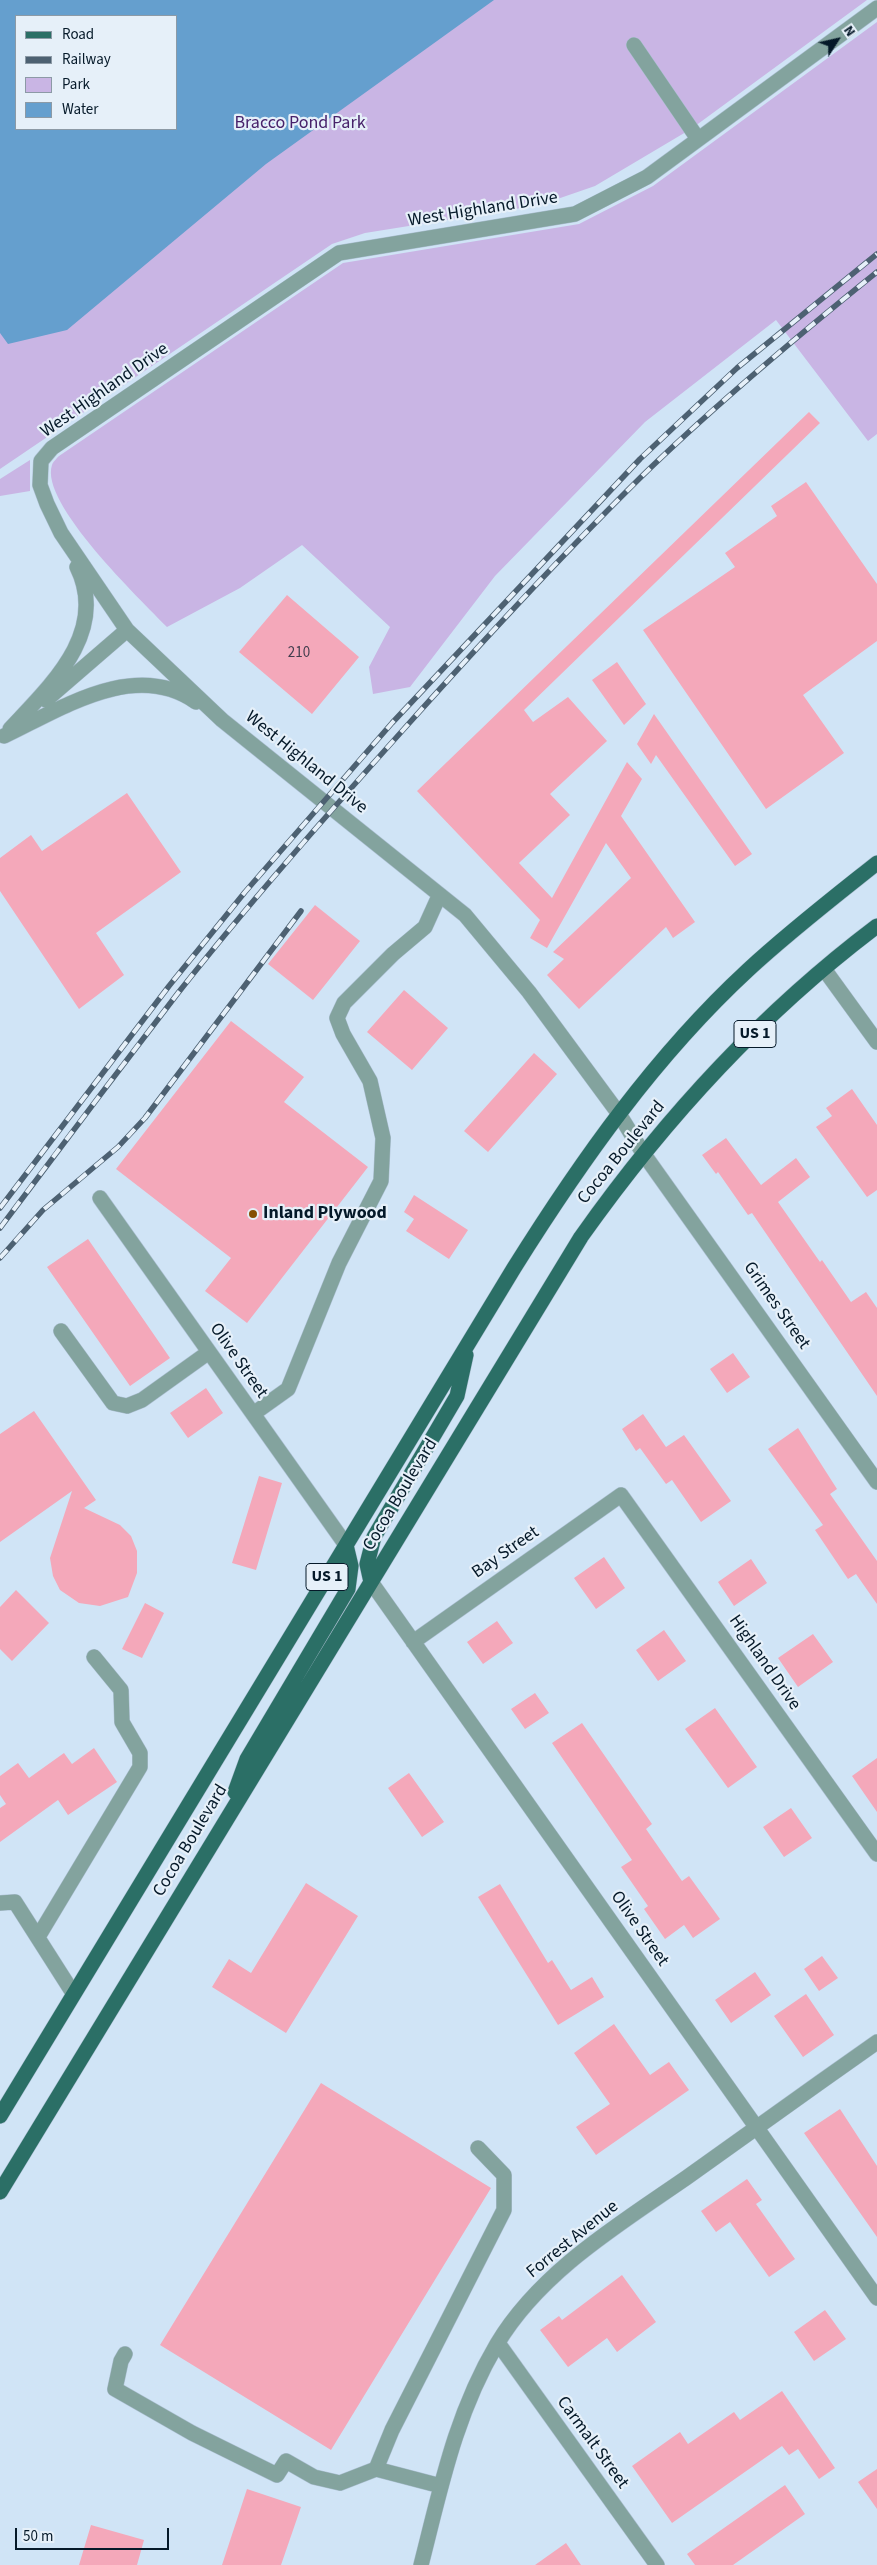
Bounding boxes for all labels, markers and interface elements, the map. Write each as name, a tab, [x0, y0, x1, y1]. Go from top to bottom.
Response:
legend	[15, 15, 178, 130]
north arrow	[812, 15, 862, 65]
text: N	[838, 22, 860, 41]
text: Road	[62, 24, 94, 45]
text: Railway	[62, 49, 111, 70]
text: Park	[62, 74, 90, 95]
text: Water	[62, 99, 98, 120]
park label: Bracco Pond Park	[234, 113, 366, 135]
street label: West Highland Drive	[407, 188, 559, 232]
street label: West Highland Drive	[37, 339, 173, 443]
house number: 210	[288, 645, 310, 663]
street label: West Highland Drive	[240, 707, 372, 819]
road number: US 1	[734, 1021, 776, 1048]
street label: Cocoa Boulevard	[574, 1097, 670, 1209]
place label: Inland Plywood	[263, 1203, 387, 1225]
marker: Inland Plywood	[247, 1208, 259, 1220]
street label: Grimes Street	[738, 1258, 814, 1354]
street label: Olive Street	[204, 1319, 272, 1403]
street label: Cocoa Boulevard	[359, 1435, 443, 1555]
street label: Bay Street	[468, 1522, 544, 1584]
road number: US 1	[306, 1564, 348, 1590]
street label: Highland Drive	[723, 1611, 805, 1715]
street label: Cocoa Boulevard	[149, 1781, 233, 1901]
street label: Olive Street	[605, 1887, 673, 1971]
street label: Forrest Avenue	[523, 2196, 623, 2284]
street label: Carmalt Street	[551, 2393, 633, 2493]
scale bar	[18, 2518, 171, 2550]
text: 50 m	[23, 2526, 53, 2547]

